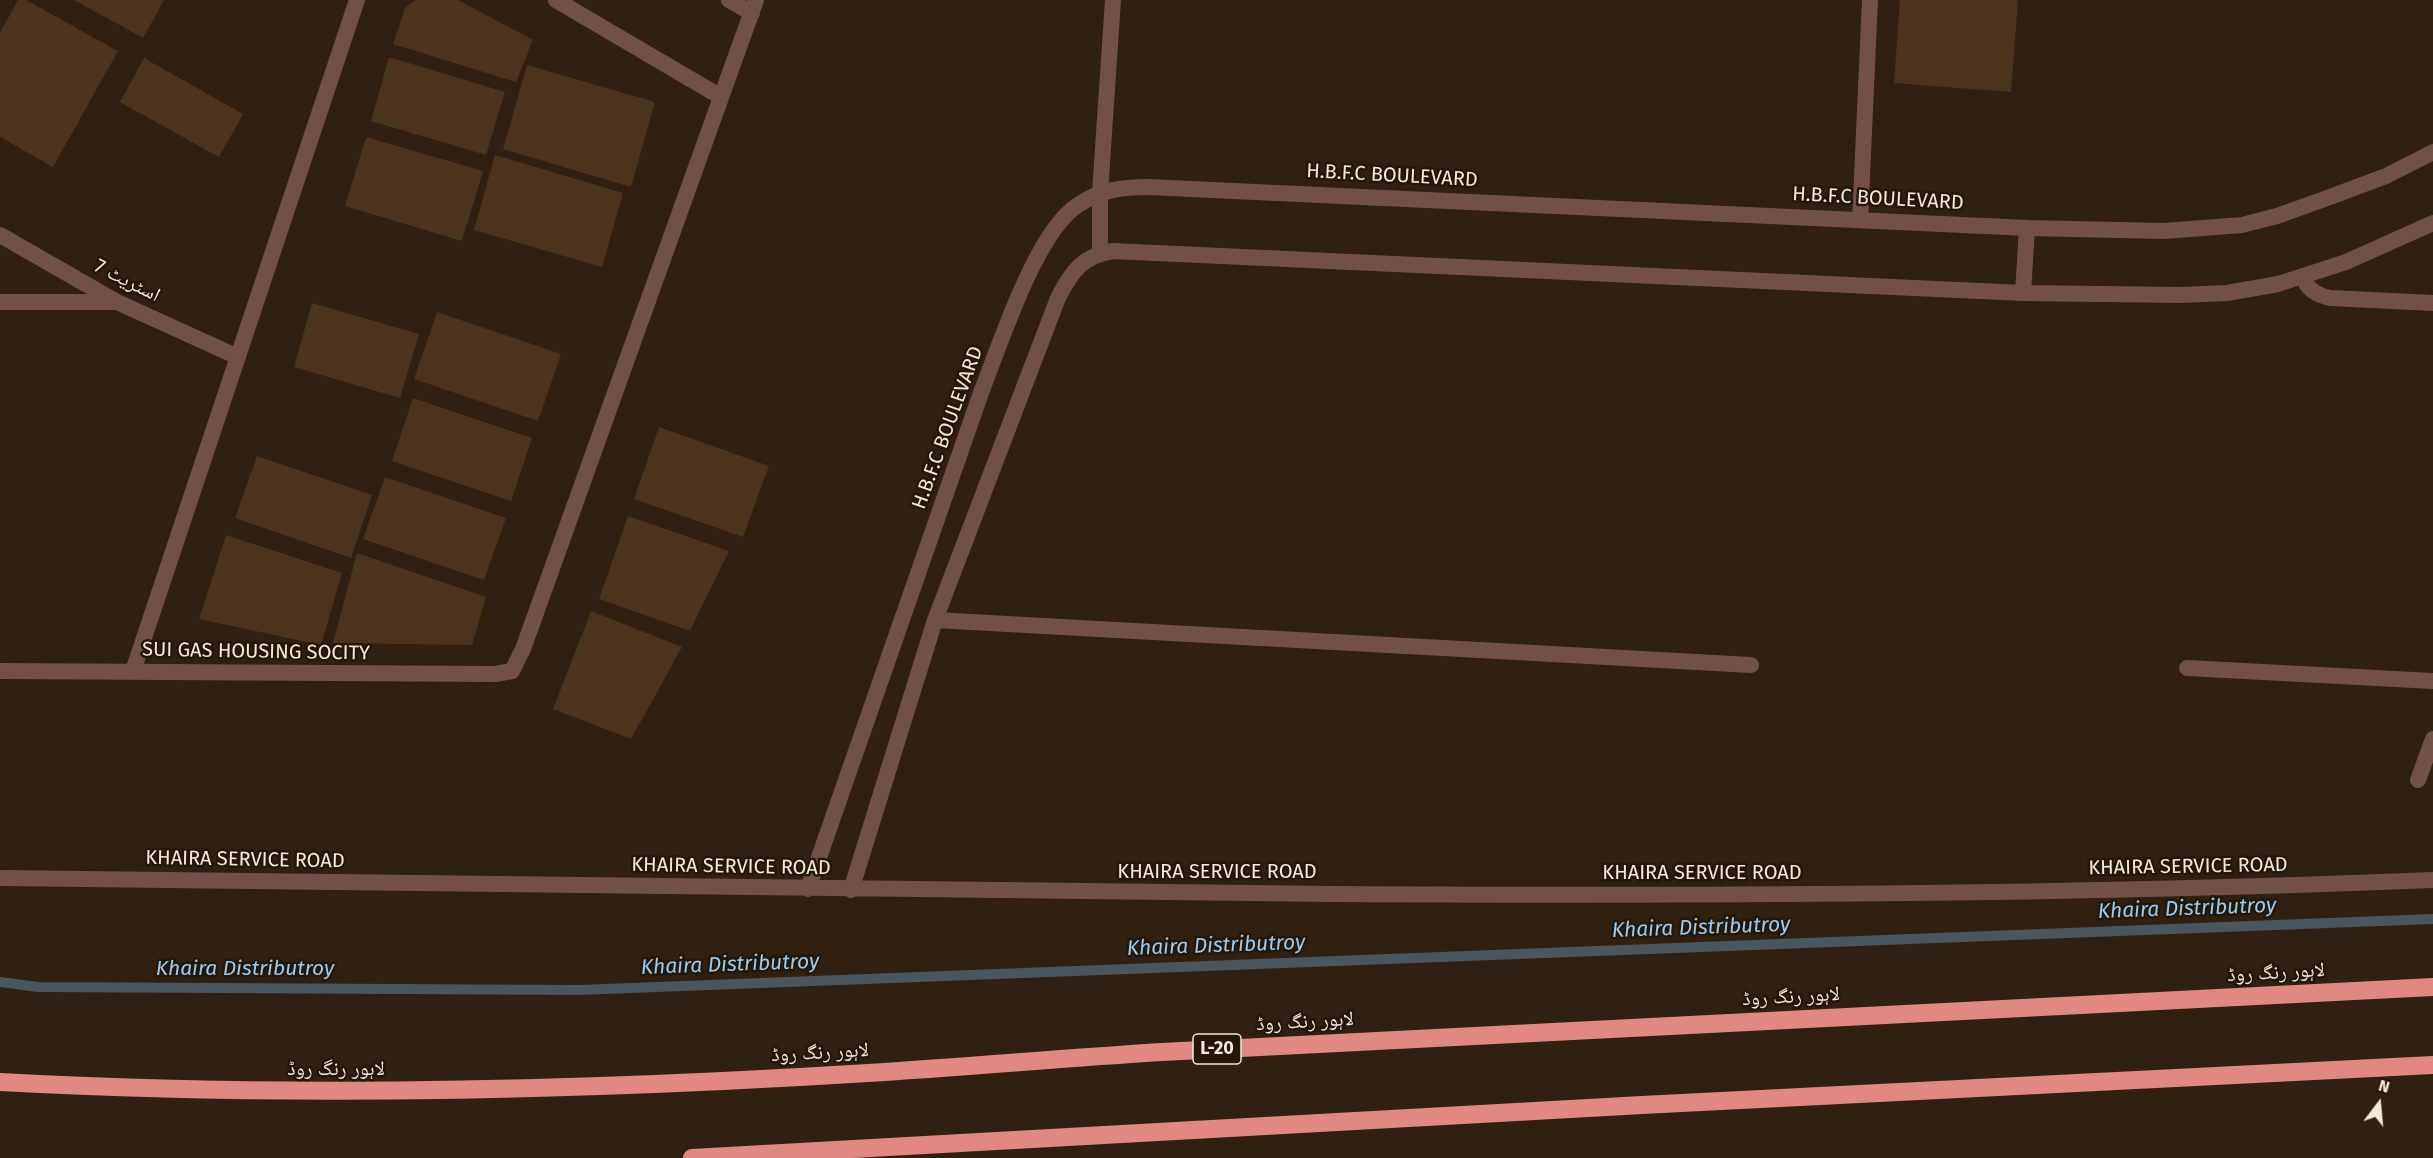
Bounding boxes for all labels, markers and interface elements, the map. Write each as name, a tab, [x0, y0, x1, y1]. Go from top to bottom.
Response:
street label: H.B.F.C BOULEVARD	[1306, 160, 1478, 192]
street label: H.B.F.C BOULEVARD	[1792, 183, 1964, 215]
street label: اسٹریٹ 7	[90, 254, 164, 308]
street label: H.B.F.C BOULEVARD	[907, 343, 989, 513]
street label: SUI GAS HOUSING SOCITY	[142, 638, 370, 666]
street label: KHAIRA SERVICE ROAD	[145, 846, 345, 874]
street label: KHAIRA SERVICE ROAD	[631, 853, 831, 881]
street label: KHAIRA SERVICE ROAD	[2088, 853, 2288, 881]
street label: KHAIRA SERVICE ROAD	[1117, 860, 1317, 884]
street label: KHAIRA SERVICE ROAD	[1602, 861, 1802, 885]
water label: Khaira Distributroy	[2097, 893, 2277, 925]
water label: Khaira Distributroy	[1611, 912, 1791, 944]
water label: Khaira Distributroy	[1126, 930, 1306, 962]
water label: Khaira Distributroy	[640, 949, 820, 981]
water label: Khaira Distributroy	[156, 956, 334, 982]
street label: لاہور رنگ روڈ	[2227, 958, 2325, 988]
street label: لاہور رنگ روڈ	[1742, 982, 1840, 1012]
street label: لاہور رنگ روڈ	[1256, 1007, 1354, 1037]
road number: L-20	[1193, 1034, 1241, 1064]
street label: لاہور رنگ روڈ	[771, 1038, 869, 1068]
street label: لاہور رنگ روڈ	[287, 1057, 385, 1081]
north arrow	[2349, 1074, 2409, 1134]
text: N	[2376, 1076, 2392, 1097]

